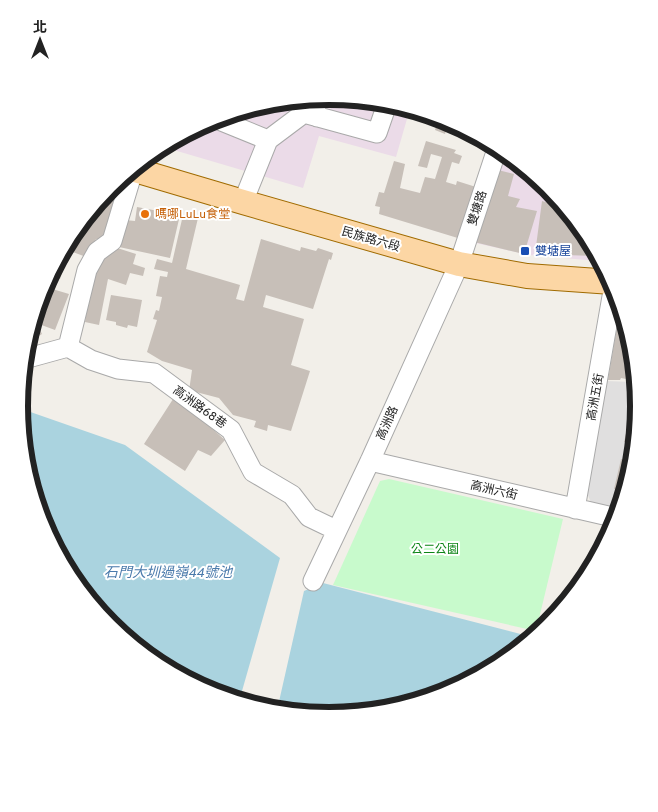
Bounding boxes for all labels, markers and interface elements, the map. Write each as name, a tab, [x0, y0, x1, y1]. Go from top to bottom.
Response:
north arrow	[15, 15, 65, 65]
text: 北	[33, 20, 47, 37]
street label: 雙塘路	[465, 189, 491, 228]
place label: 嗎哪LuLu食堂	[155, 207, 230, 223]
marker: 嗎哪LuLu食堂	[139, 208, 151, 220]
street label: 民族路六段	[340, 224, 402, 256]
place label: 雙塘屋	[535, 244, 571, 260]
marker: 雙塘屋	[519, 245, 531, 257]
street label: 高洲五街	[584, 372, 608, 422]
street label: 高洲路68巷	[169, 383, 229, 433]
street label: 高洲路	[373, 404, 403, 443]
street label: 高洲六街	[469, 478, 519, 504]
park label: 公二公園	[411, 542, 459, 558]
water label: 石門大圳過嶺44號池	[104, 565, 234, 582]

